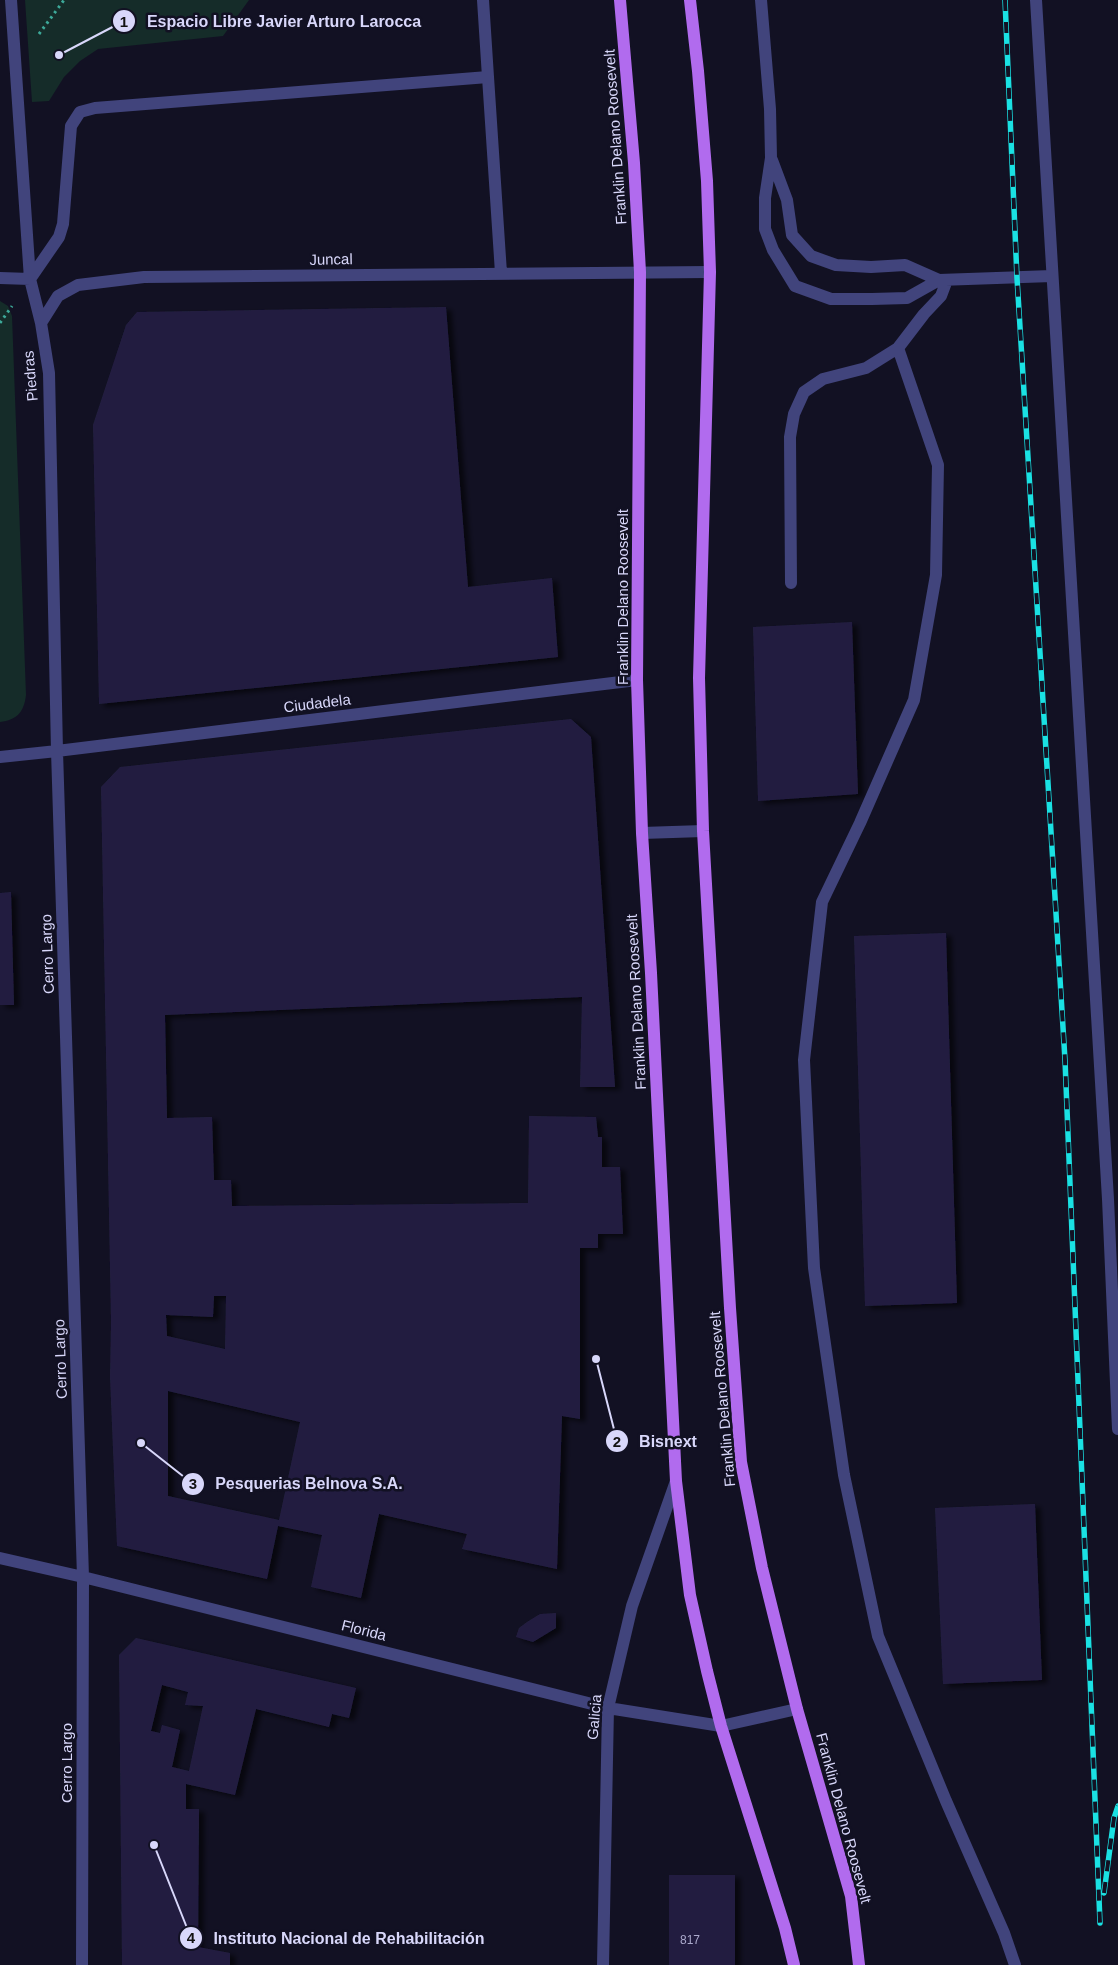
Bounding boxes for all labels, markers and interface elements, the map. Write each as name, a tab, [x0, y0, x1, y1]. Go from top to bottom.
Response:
callout: Espacio Libre Javier Arturo Larocca	[112, 6, 432, 37]
text: 1	[120, 13, 128, 30]
text: Espacio Libre Javier Arturo Larocca	[147, 13, 421, 30]
street label: Franklin Delano Roosevelt	[600, 48, 630, 225]
street label: Juncal	[309, 250, 353, 268]
street label: Piedras	[19, 350, 41, 402]
street label: Franklin Delano Roosevelt	[614, 508, 631, 685]
street label: Ciudadela	[282, 690, 352, 716]
street label: Franklin Delano Roosevelt	[623, 913, 649, 1090]
street label: Cerro Largo	[37, 914, 57, 994]
street label: Franklin Delano Roosevelt	[706, 1310, 738, 1487]
street label: Cerro Largo	[50, 1319, 70, 1399]
callout: Bisnext	[604, 1426, 707, 1457]
text: 2	[613, 1433, 621, 1450]
text: Bisnext	[639, 1433, 698, 1450]
callout: Pesquerias Belnova S.A.	[180, 1468, 413, 1499]
text: 3	[189, 1475, 197, 1492]
text: Pesquerias Belnova S.A.	[215, 1475, 403, 1492]
street label: Florida	[340, 1616, 389, 1644]
street label: Galicia	[584, 1693, 605, 1741]
street label: Cerro Largo	[58, 1723, 75, 1803]
street label: Franklin Delano Roosevelt	[813, 1731, 875, 1906]
callout: Instituto Nacional de Rehabilitación	[179, 1923, 495, 1954]
text: 4	[187, 1929, 196, 1946]
text: Instituto Nacional de Rehabilitación	[213, 1930, 485, 1947]
house number: 817	[680, 1933, 700, 1947]

